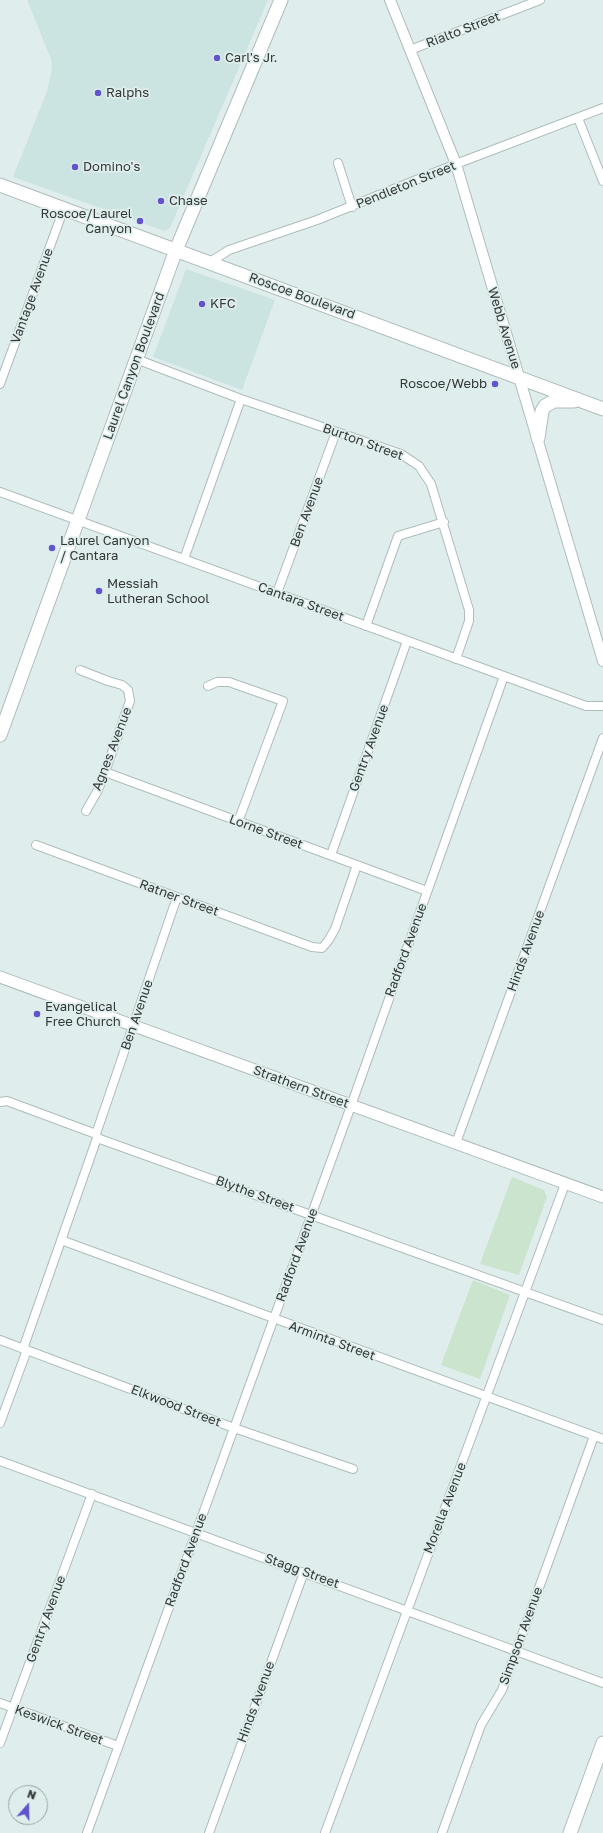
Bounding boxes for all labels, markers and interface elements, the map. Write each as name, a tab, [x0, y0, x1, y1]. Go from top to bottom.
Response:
street label: Rialto Street	[424, 9, 502, 51]
place label: Carl's Jr.	[225, 50, 278, 66]
marker: Carl's Jr.	[212, 53, 222, 63]
place label: Ralphs	[106, 85, 149, 101]
marker: Ralphs	[93, 88, 103, 98]
street label: Pendleton Street	[354, 158, 458, 212]
place label: Domino's	[83, 159, 140, 175]
marker: Domino's	[70, 162, 80, 172]
place label: Chase	[169, 193, 208, 209]
marker: Chase	[156, 196, 166, 206]
place label: Roscoe/Laurel Canyon	[41, 206, 132, 237]
marker: Roscoe/Laurel Canyon	[135, 216, 145, 226]
street label: Vantage Avenue	[8, 246, 56, 346]
street label: Roscoe Boulevard	[247, 270, 357, 322]
street label: Webb Avenue	[484, 285, 524, 371]
street label: Laurel Canyon Boulevard	[100, 290, 168, 442]
place label: KFC	[210, 296, 235, 312]
marker: KFC	[197, 299, 207, 309]
place label: Roscoe/Webb	[399, 376, 487, 392]
marker: Roscoe/Webb	[490, 379, 500, 389]
street label: Burton Street	[321, 420, 405, 464]
street label: Ben Avenue	[287, 475, 327, 549]
place label: Laurel Canyon / Cantara	[60, 533, 149, 564]
marker: Laurel Canyon / Cantara	[47, 543, 57, 553]
place label: Messiah Lutheran School	[107, 576, 209, 607]
street label: Cantara Street	[256, 579, 346, 625]
marker: Messiah Lutheran School	[94, 586, 104, 596]
street label: Gentry Avenue	[346, 702, 392, 794]
street label: Agnes Avenue	[89, 705, 135, 793]
street label: Lorne Street	[227, 811, 305, 853]
street label: Ratner Street	[137, 876, 221, 920]
street label: Radford Avenue	[382, 901, 430, 999]
street label: Hinds Avenue	[504, 908, 548, 994]
street label: Ben Avenue	[118, 978, 156, 1052]
place label: Evangelical Free Church	[45, 999, 121, 1030]
marker: Evangelical Free Church	[32, 1009, 42, 1019]
street label: Strathern Street	[251, 1062, 351, 1112]
street label: Blythe Street	[213, 1173, 297, 1215]
street label: Radford Avenue	[273, 1206, 321, 1304]
street label: Arminta Street	[287, 1318, 377, 1364]
street label: Elkwood Street	[129, 1382, 223, 1430]
street label: Morella Avenue	[420, 1460, 470, 1556]
street label: Radford Avenue	[162, 1511, 210, 1609]
street label: Stagg Street	[263, 1550, 341, 1592]
street label: Gentry Avenue	[23, 1573, 69, 1665]
street label: Simpson Avenue	[496, 1585, 546, 1687]
street label: Hinds Avenue	[234, 1659, 278, 1745]
street label: Keswick Street	[12, 1702, 106, 1748]
north arrow	[8, 1785, 48, 1825]
text: N	[26, 1787, 38, 1802]

